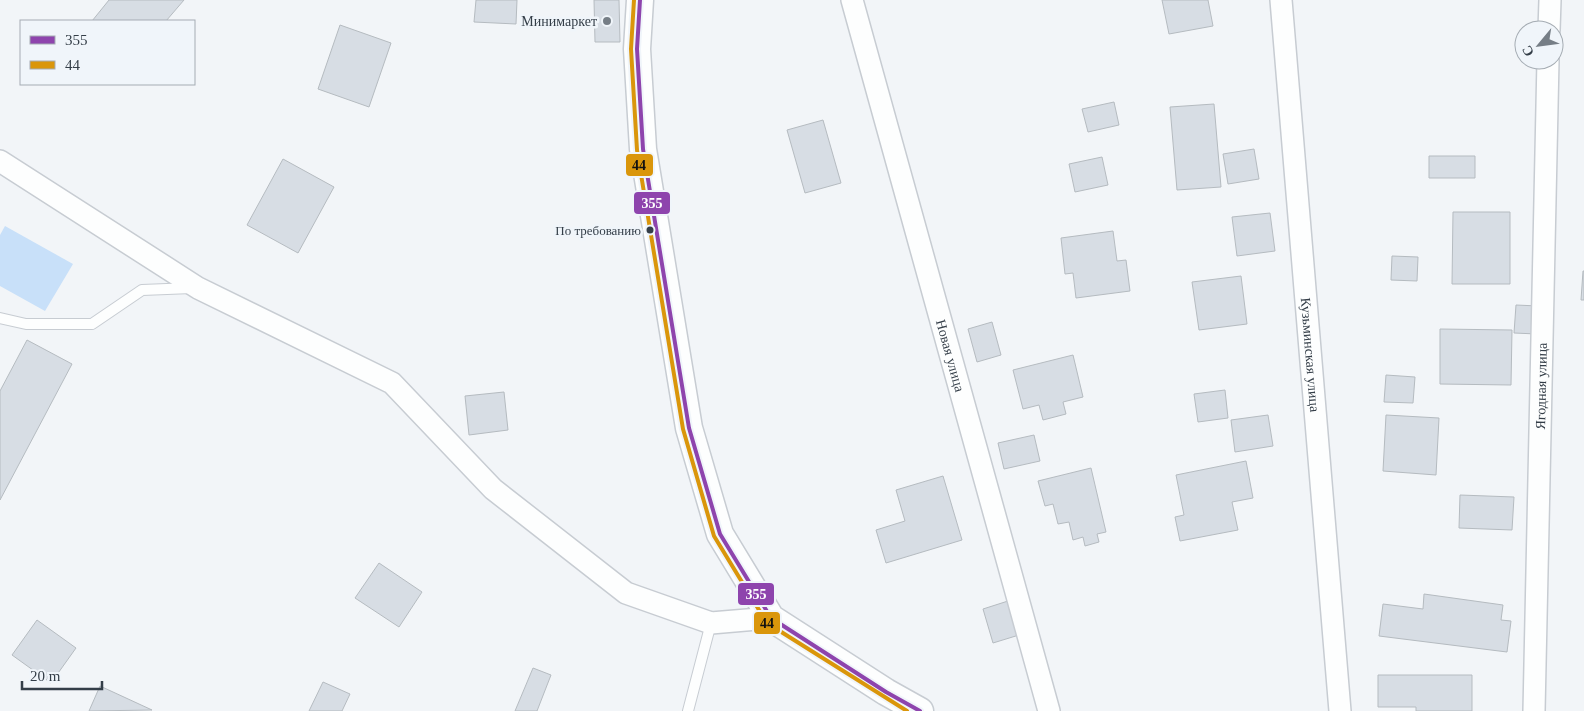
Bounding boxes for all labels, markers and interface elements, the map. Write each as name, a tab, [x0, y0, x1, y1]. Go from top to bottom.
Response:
place label: Минимаркет	[521, 14, 597, 29]
marker: Минимаркет	[601, 15, 613, 27]
legend	[20, 20, 195, 85]
north arrow	[1514, 20, 1564, 70]
text: 355	[65, 32, 88, 48]
text: С	[1519, 43, 1537, 59]
text: 44	[65, 57, 81, 73]
line badge: 44	[625, 153, 654, 177]
text: 44	[632, 158, 646, 173]
line badge: 355	[633, 191, 671, 215]
text: 355	[642, 196, 663, 211]
place label: По требованию	[555, 223, 641, 238]
marker: По требованию	[645, 225, 655, 235]
street label: Кузьминская улица	[1298, 297, 1323, 413]
street label: Новая улица	[933, 318, 968, 394]
street label: Ягодная улица	[1533, 342, 1549, 430]
line badge: 355	[737, 582, 775, 606]
text: 355	[746, 587, 767, 602]
line badge: 44	[753, 611, 781, 635]
text: 44	[760, 616, 774, 631]
scale bar	[22, 658, 102, 690]
text: 20 m	[30, 668, 61, 684]

